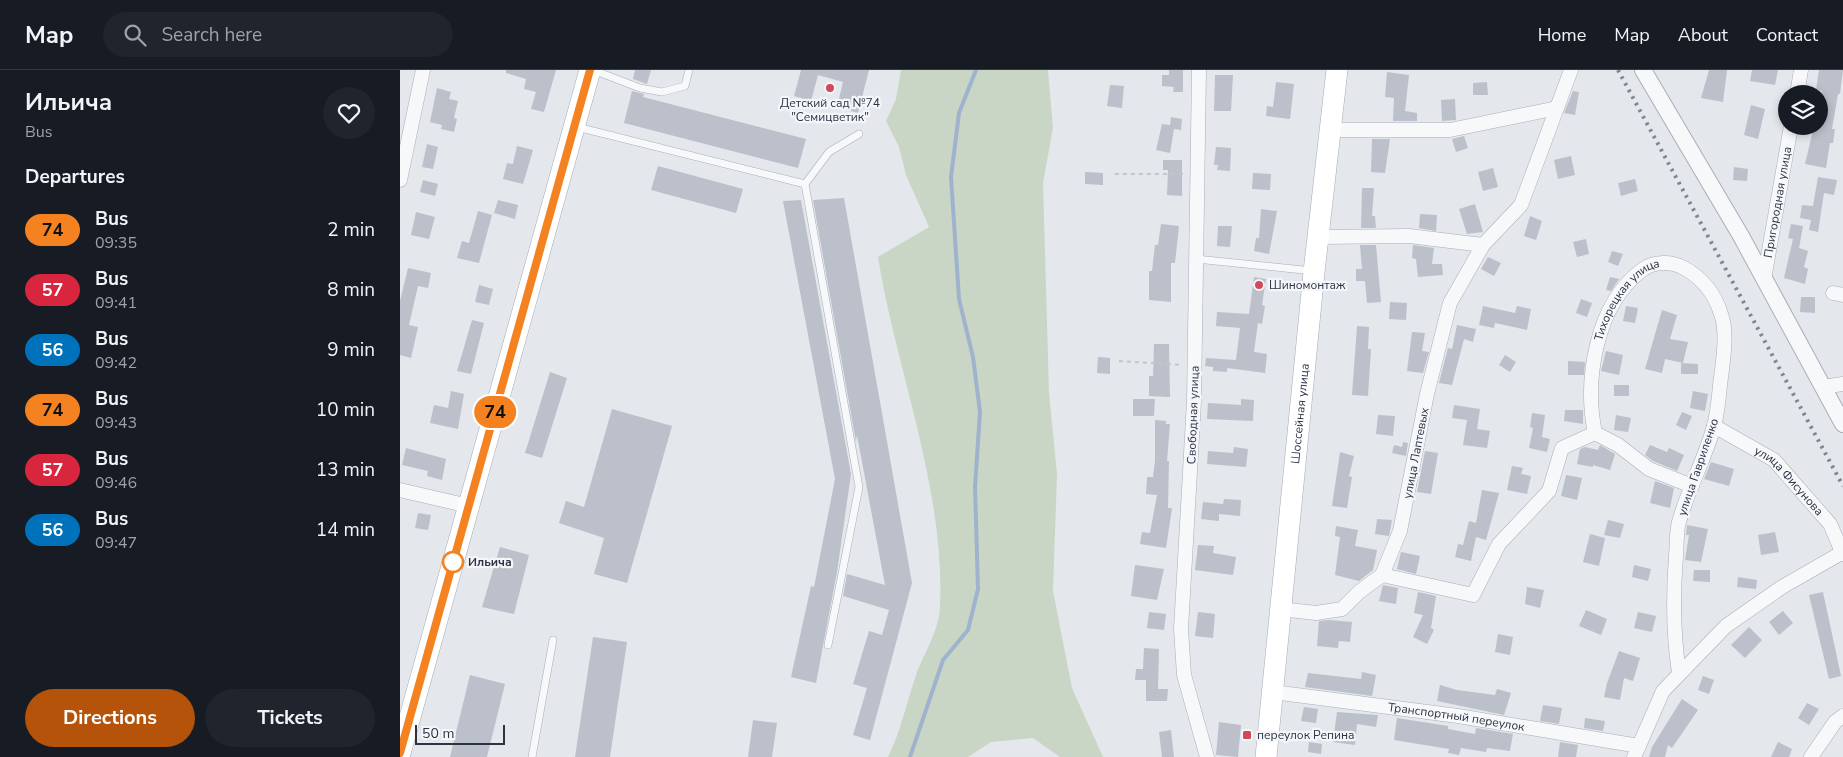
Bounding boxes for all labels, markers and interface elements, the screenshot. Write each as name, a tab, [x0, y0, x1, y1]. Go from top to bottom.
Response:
search box	[103, 12, 453, 57]
text: Map	[25, 19, 73, 51]
icon: search	[121, 21, 149, 49]
text: Search here	[161, 22, 262, 48]
text: Home	[1538, 23, 1586, 47]
text: Map	[1614, 23, 1650, 47]
text: About	[1678, 23, 1728, 47]
text: Contact	[1756, 23, 1818, 47]
marker: Детский сад №74 "Семицветик"	[824, 82, 836, 94]
map controls	[1778, 85, 1828, 135]
button: layers	[1778, 85, 1828, 135]
text: Ильича	[25, 86, 112, 118]
button: heart	[323, 87, 375, 139]
place label: Детский сад №74 "Семицветик"	[780, 95, 880, 125]
text: Bus	[25, 121, 53, 143]
street label: Пригородная улица	[1760, 145, 1795, 259]
text: Departures	[25, 164, 125, 190]
text: Bus	[95, 206, 128, 232]
text: 2 min	[327, 217, 375, 243]
text: 74	[42, 218, 63, 242]
text: 09:35	[95, 232, 137, 254]
street label: Тихорецкая улица	[1590, 255, 1661, 343]
text: Bus	[95, 266, 128, 292]
text: 8 min	[327, 277, 375, 303]
place label: Шиномонтаж	[1269, 277, 1346, 293]
text: 57	[42, 278, 63, 302]
marker: Шиномонтаж	[1253, 279, 1265, 291]
text: 09:41	[95, 292, 137, 314]
text: Bus	[95, 326, 128, 352]
text: 9 min	[327, 337, 375, 363]
text: 56	[42, 338, 63, 362]
text: 09:42	[95, 352, 137, 374]
street label: Шоссейная улица	[1287, 363, 1313, 465]
street label: Свободная улица	[1183, 365, 1203, 465]
text: Bus	[95, 386, 128, 412]
line badge: 74	[472, 396, 518, 428]
text: 10 min	[316, 397, 375, 423]
text: 74	[42, 398, 63, 422]
text: 74	[484, 400, 506, 424]
street label: улица Лаптевых	[1399, 406, 1433, 500]
text: 09:43	[95, 412, 137, 434]
street label: улица Гавриленко	[1674, 416, 1722, 518]
street label: улица Фисунова	[1752, 443, 1827, 519]
text: Bus	[95, 446, 128, 472]
text: 13 min	[316, 457, 375, 483]
text: 57	[42, 458, 63, 482]
text: 09:46	[95, 472, 137, 494]
text: Bus	[95, 506, 128, 532]
text: 14 min	[316, 517, 375, 543]
text: 56	[42, 518, 63, 542]
text: 09:47	[95, 532, 137, 554]
marker: Ильича	[442, 551, 464, 573]
place label: Ильича	[468, 554, 512, 570]
button: Directions	[25, 689, 195, 747]
button: Tickets	[205, 689, 375, 747]
street label: Транспортный переулок	[1387, 699, 1526, 735]
scale bar	[415, 722, 505, 745]
text: 50 m	[422, 724, 454, 743]
place label: переулок Репина	[1257, 727, 1355, 743]
marker: переулок Репина	[1241, 729, 1253, 741]

